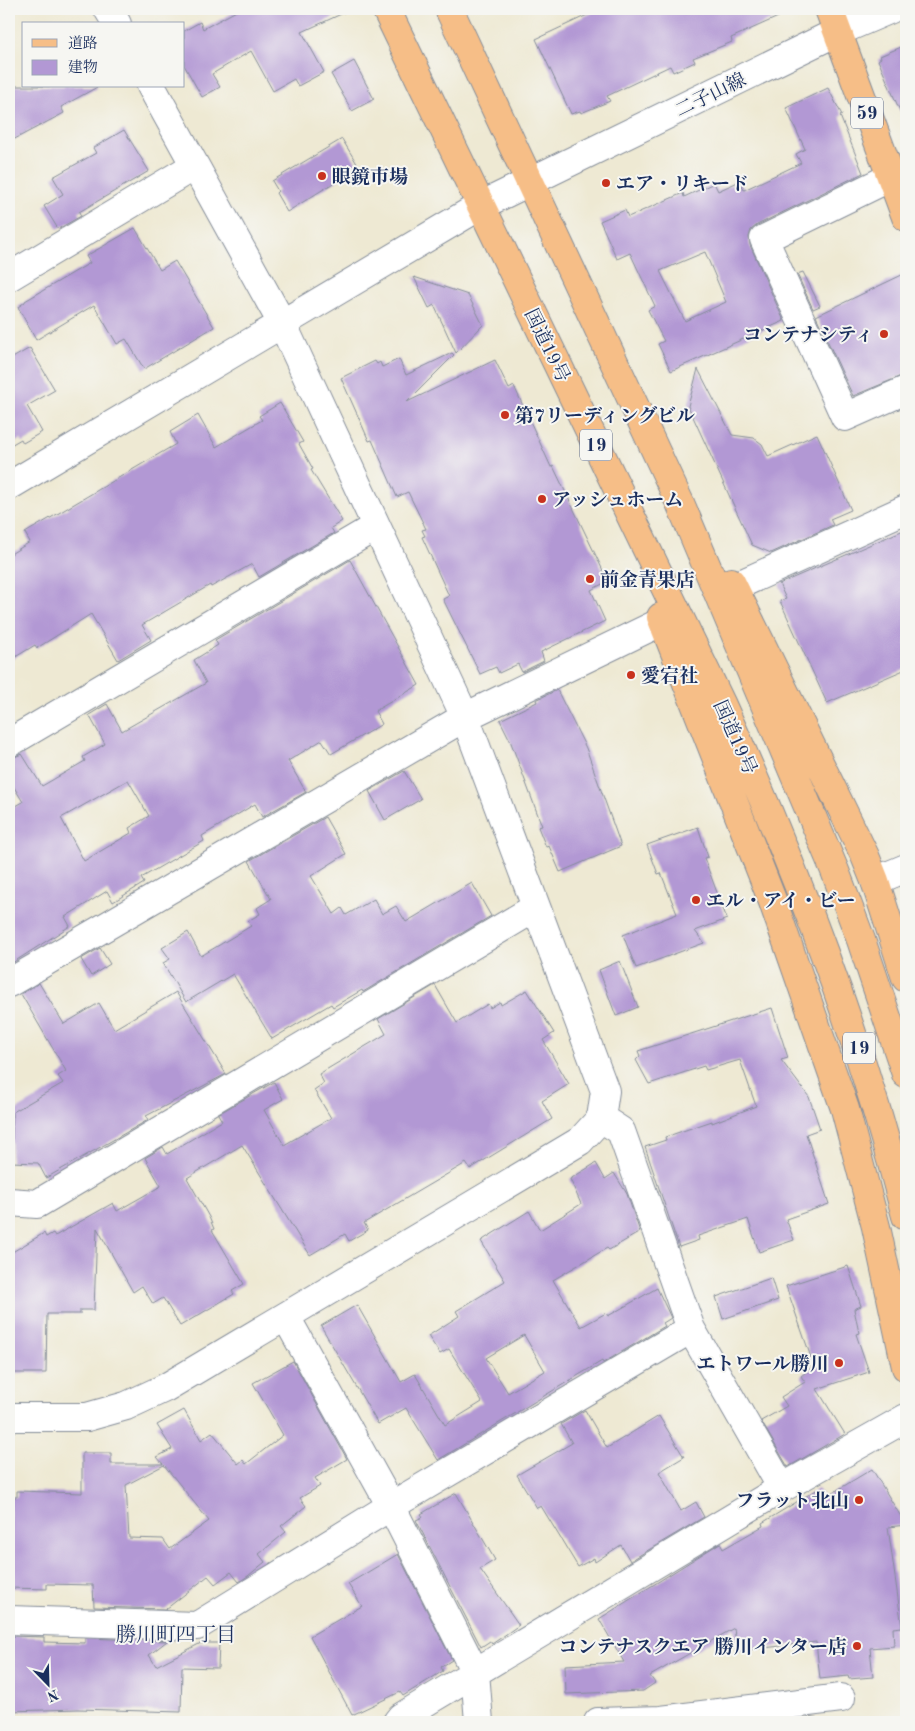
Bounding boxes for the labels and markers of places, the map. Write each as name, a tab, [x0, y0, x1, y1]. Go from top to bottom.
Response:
place label: 眼鏡市場	[332, 166, 408, 188]
marker: 眼鏡市場	[316, 170, 328, 182]
place label: エア・リキード	[616, 174, 749, 195]
marker: エア・リキード	[600, 177, 612, 189]
place label: コンテナシティ	[743, 326, 874, 346]
marker: コンテナシティ	[878, 328, 890, 340]
place label: 第7リーディングビル	[515, 405, 695, 427]
marker: 第7リーディングビル	[499, 409, 511, 421]
place label: アッシュホーム	[552, 491, 683, 511]
marker: アッシュホーム	[536, 493, 548, 505]
place label: 前金青果店	[600, 569, 695, 591]
marker: 前金青果店	[584, 573, 596, 585]
place label: 愛宕社	[641, 665, 698, 687]
marker: 愛宕社	[625, 669, 637, 681]
place label: エル・アイ・ビー	[706, 891, 856, 912]
marker: エル・アイ・ビー	[690, 894, 702, 906]
place label: エトワール勝川	[696, 1353, 829, 1375]
marker: エトワール勝川	[833, 1357, 845, 1369]
place label: フラット北山	[735, 1491, 849, 1512]
marker: フラット北山	[853, 1494, 865, 1506]
place label: コンテナスクエア 勝川インター店	[559, 1636, 847, 1658]
marker: コンテナスクエア 勝川インター店	[851, 1640, 863, 1652]

